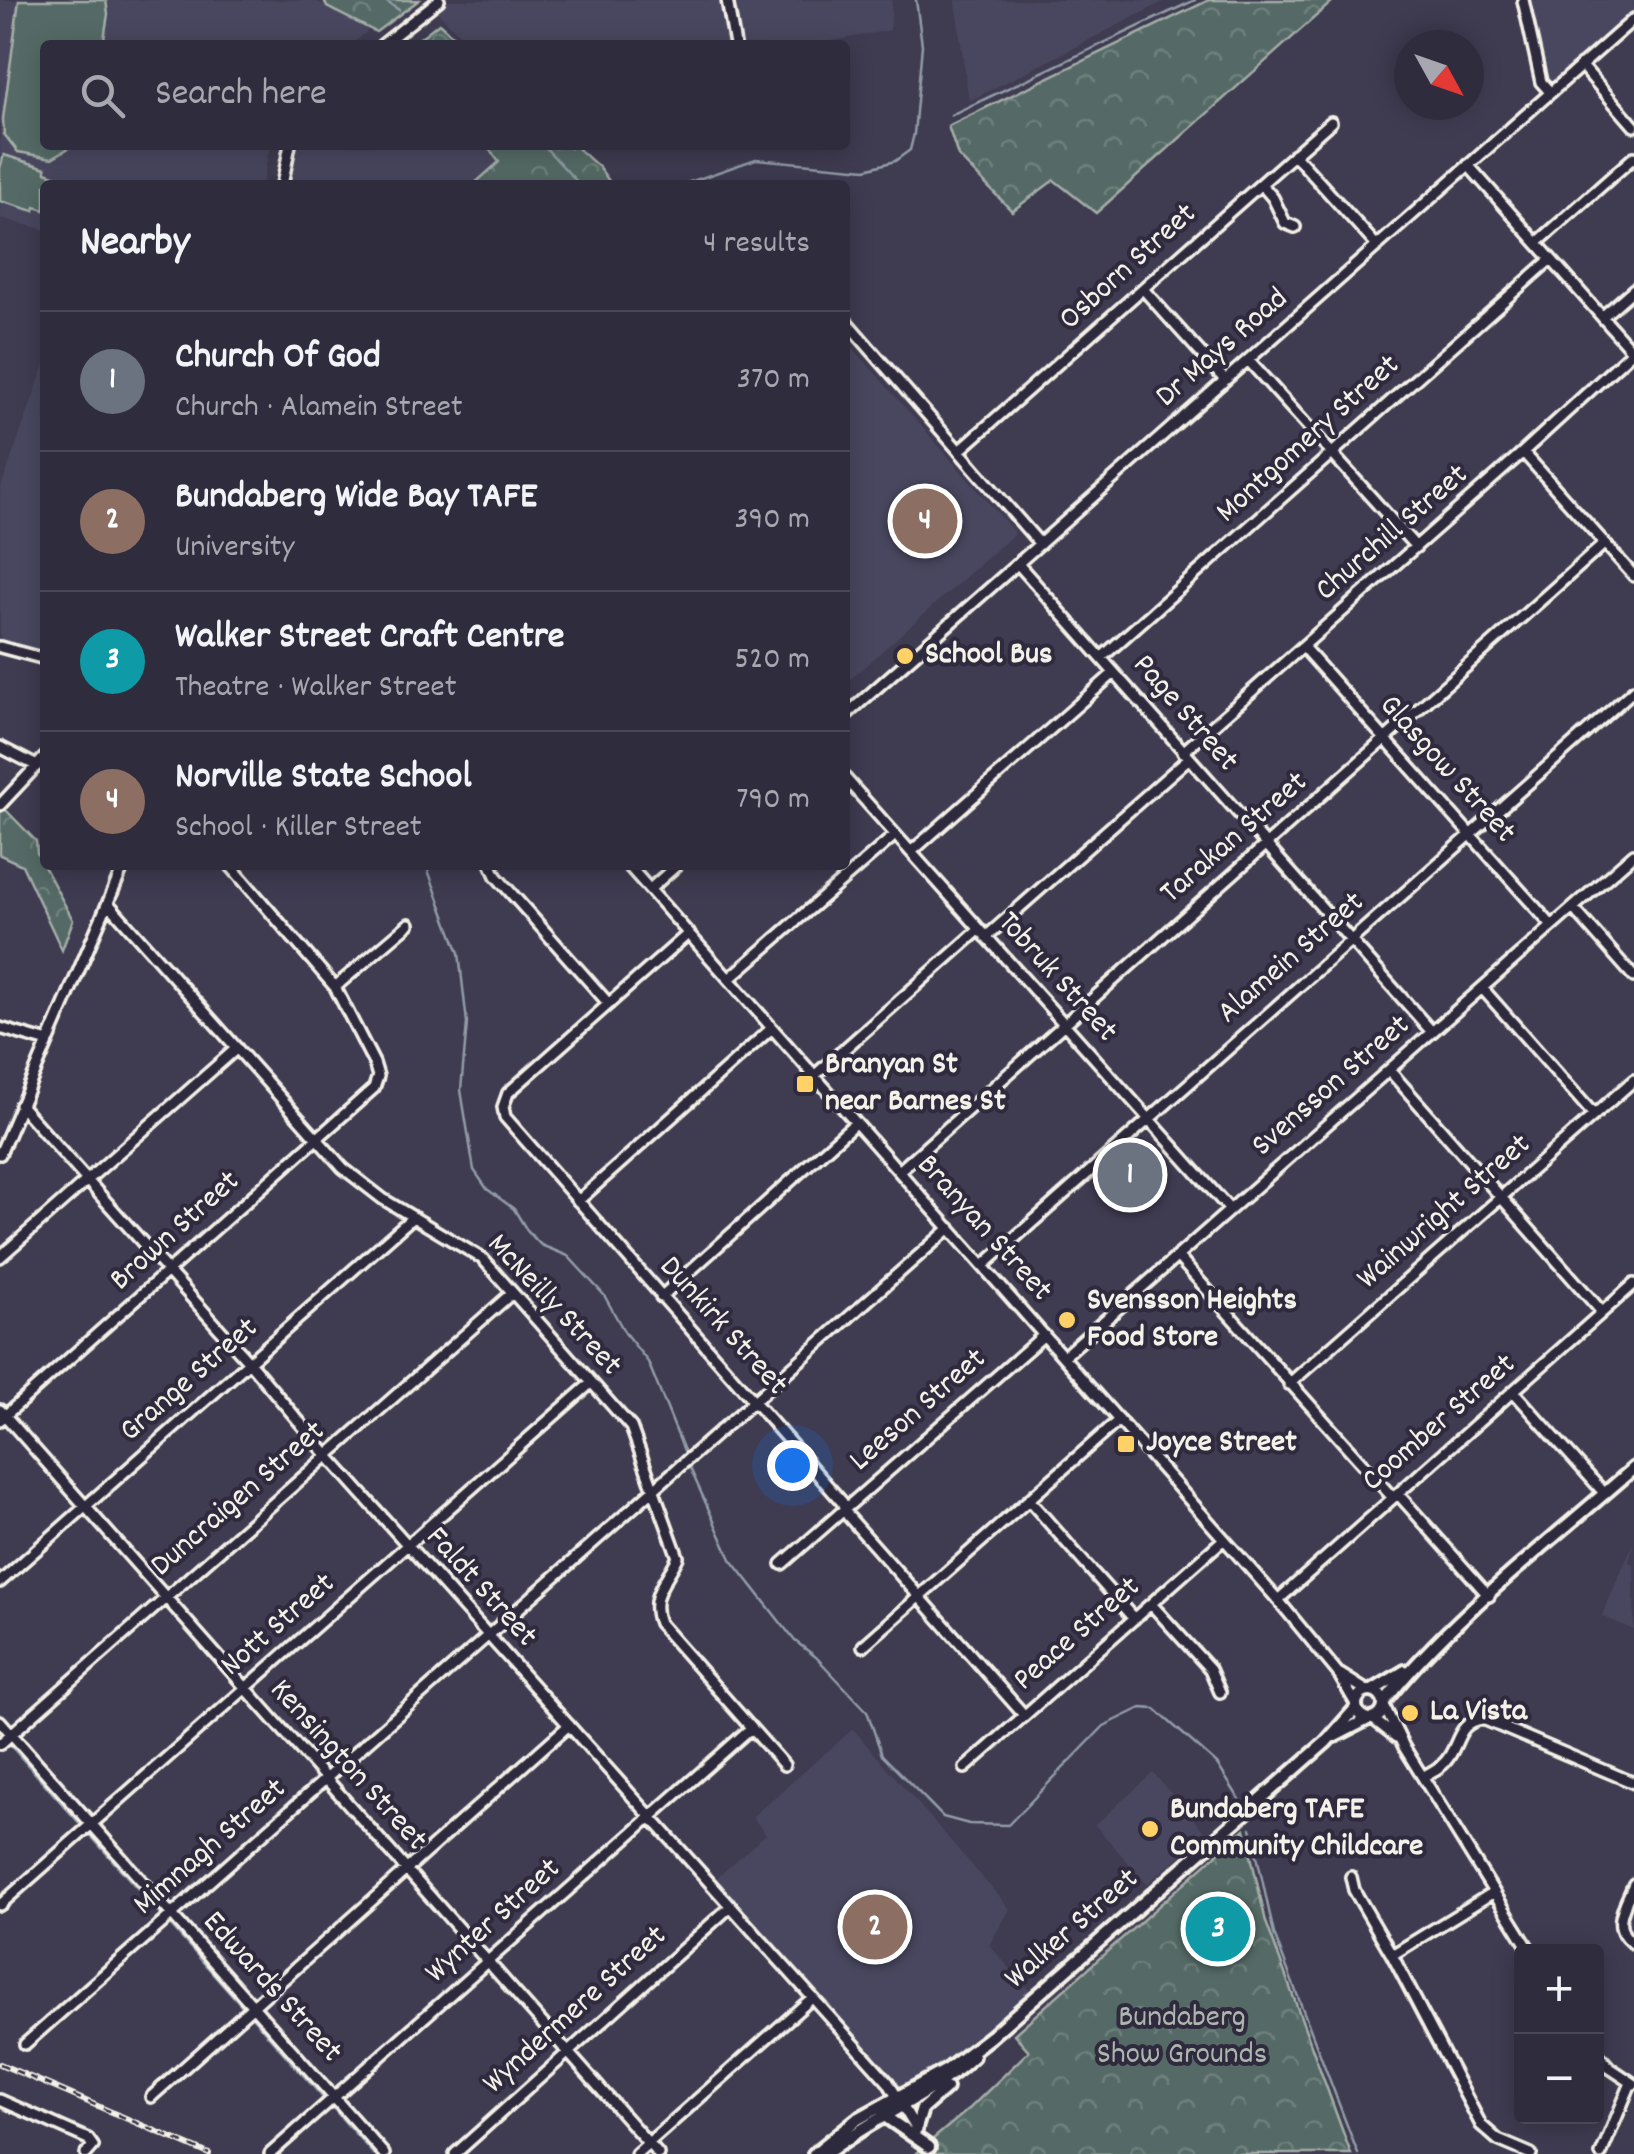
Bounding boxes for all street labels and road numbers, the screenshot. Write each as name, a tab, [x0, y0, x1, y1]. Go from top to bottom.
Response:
street label: Osborn Street	[1050, 193, 1208, 343]
street label: Dr Mays Road	[1146, 278, 1300, 420]
street label: Montgomery Street	[1207, 345, 1411, 535]
street label: Churchill Street	[1306, 454, 1480, 614]
street label: Page Street	[1120, 645, 1248, 783]
street label: Glasgow Street	[1367, 685, 1526, 855]
street label: Tarakan Street	[1151, 762, 1319, 916]
street label: Alamein Street	[1208, 882, 1376, 1036]
street label: Tobruk Street	[985, 902, 1127, 1054]
street label: Svensson Street	[1242, 1005, 1422, 1169]
street label: Wainwright Street	[1348, 1124, 1542, 1302]
street label: Branyan Street	[904, 1145, 1062, 1313]
street label: Brown Street	[101, 1161, 252, 1303]
street label: McNeilly Street	[475, 1224, 632, 1388]
street label: Dunkirk Street	[647, 1247, 797, 1407]
street label: Grange Street	[110, 1307, 270, 1454]
street label: Leeson Street	[840, 1338, 998, 1484]
street label: Coomber Street	[1353, 1344, 1527, 1504]
street label: Duncraigen Street	[141, 1411, 337, 1589]
street label: Faldt Street	[413, 1517, 547, 1659]
street label: Nott Street	[212, 1563, 347, 1689]
street label: Peace Street	[1004, 1566, 1152, 1703]
street label: Kensington Street	[257, 1670, 437, 1862]
street label: Mimnagh Street	[124, 1768, 298, 1928]
street label: Wynter Street	[416, 1848, 572, 1996]
street label: Walker Street	[996, 1858, 1151, 2002]
street label: Edwards Street	[190, 1902, 352, 2074]
street label: Wyndermere Street	[474, 1915, 679, 2106]

